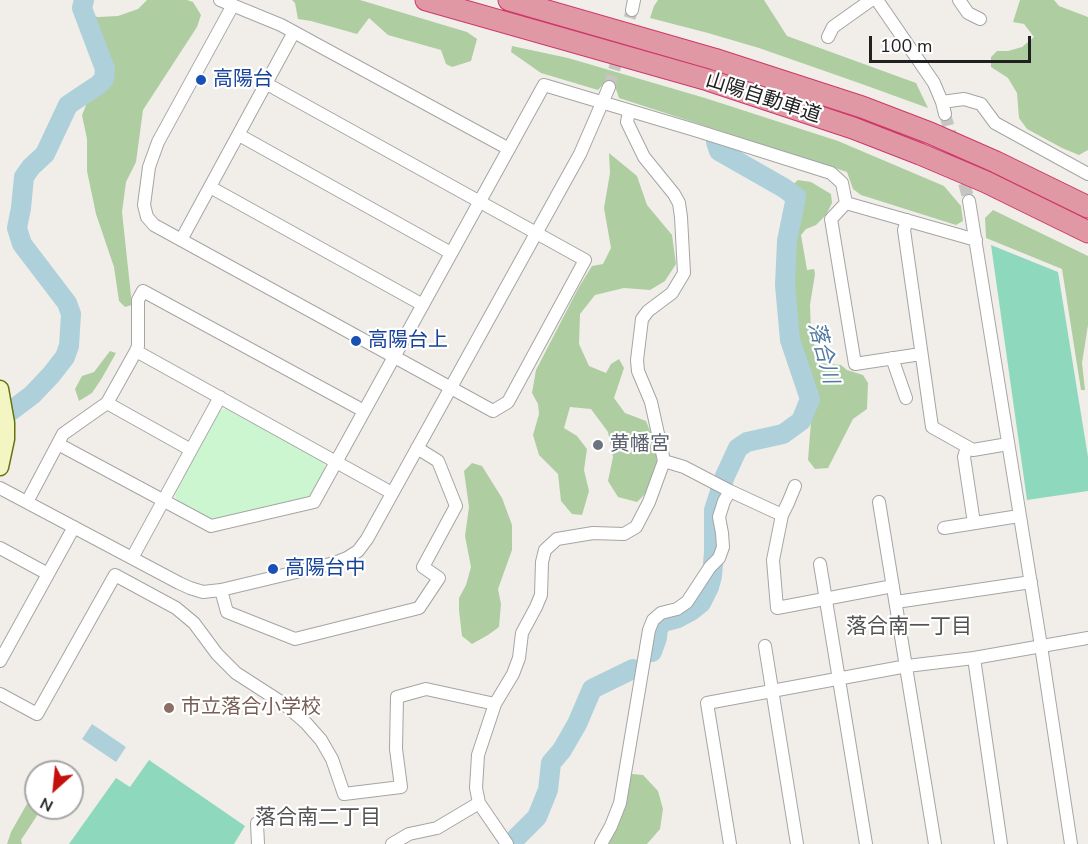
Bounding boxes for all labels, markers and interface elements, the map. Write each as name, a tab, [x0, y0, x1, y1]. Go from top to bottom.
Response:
scale bar	[872, 24, 1034, 62]
text: 100 m	[880, 34, 932, 58]
place label: 高陽台	[213, 68, 273, 92]
street label: 山陽自動車道	[702, 69, 824, 129]
marker: 高陽台	[194, 73, 208, 87]
water label: 落合川	[802, 319, 842, 387]
place label: 高陽台上	[368, 329, 448, 353]
marker: 高陽台上	[349, 334, 363, 348]
place label: 黄幡宮	[610, 433, 670, 457]
marker: 黄幡宮	[591, 438, 605, 452]
place label: 高陽台中	[285, 557, 365, 581]
marker: 高陽台中	[266, 562, 280, 576]
district label: 落合南一丁目	[846, 615, 972, 641]
place label: 市立落合小学校	[181, 696, 321, 720]
marker: 市立落合小学校	[162, 701, 176, 715]
north arrow	[24, 760, 84, 820]
text: N	[36, 792, 57, 817]
district label: 落合南二丁目	[255, 806, 381, 832]

